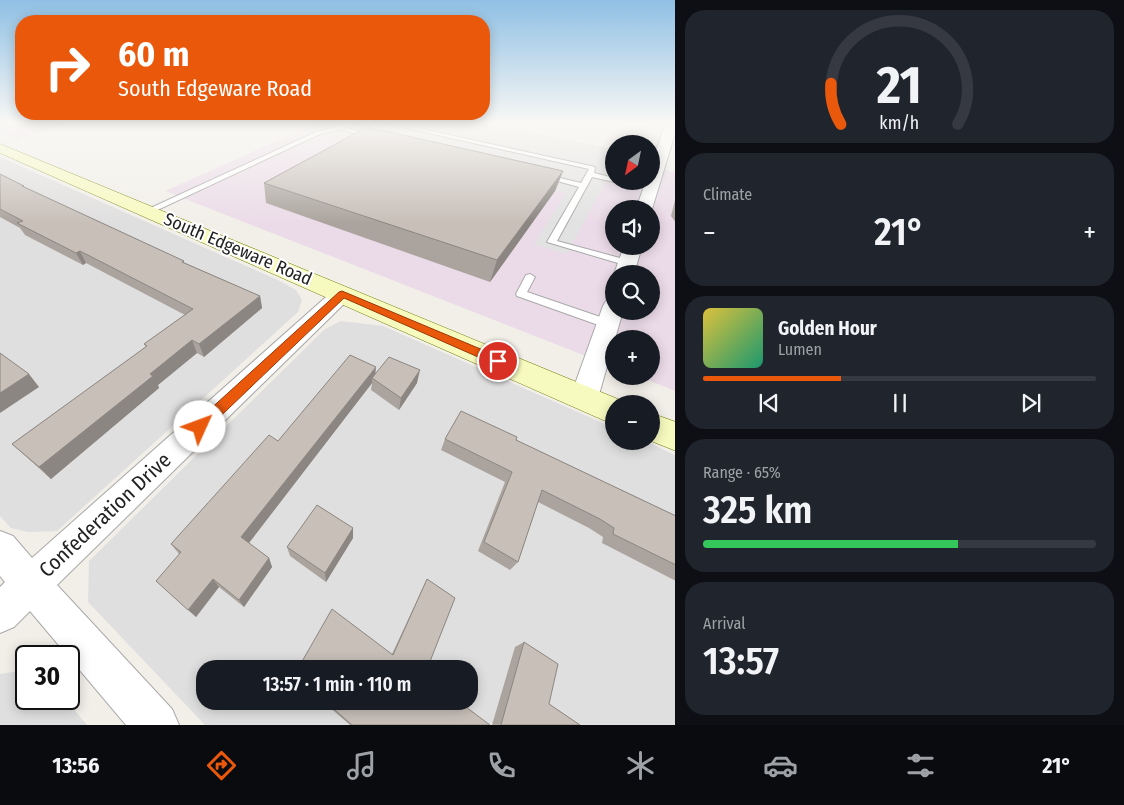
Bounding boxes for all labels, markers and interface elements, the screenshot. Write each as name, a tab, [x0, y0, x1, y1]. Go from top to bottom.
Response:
text: 60 m	[118, 33, 189, 75]
icon: right	[35, 35, 100, 100]
text: 21	[876, 54, 922, 117]
text: South Edgeware Road	[118, 75, 312, 102]
text: km/h	[880, 112, 919, 134]
north arrow	[605, 135, 660, 190]
map controls	[605, 135, 660, 450]
text: Climate	[703, 185, 752, 204]
button: sound	[605, 200, 660, 255]
street label: South Edgeware Road	[161, 208, 315, 290]
text: 21°	[874, 209, 925, 255]
text: −	[703, 216, 716, 249]
text: +	[1083, 216, 1096, 249]
button: search	[605, 265, 660, 320]
text: Golden Hour	[778, 317, 877, 340]
button: +	[605, 330, 660, 385]
pin	[477, 340, 519, 382]
text: Lumen	[778, 340, 822, 359]
icon: arrive	[484, 347, 512, 375]
icon: previous	[755, 389, 783, 417]
icon: pause	[886, 389, 914, 417]
icon: next	[1017, 389, 1045, 417]
button: −	[605, 395, 660, 450]
position arrow	[173, 400, 225, 452]
street label: Confederation Drive	[34, 447, 176, 583]
text: Range · 65%	[703, 463, 781, 482]
text: 325 km	[703, 487, 812, 533]
text: Arrival	[703, 614, 745, 633]
text: 13:57	[703, 638, 779, 684]
speed limit sign: 30	[15, 645, 80, 710]
text: 13:57 · 1 min · 110 m	[263, 673, 411, 696]
icon: directions	[204, 748, 239, 783]
icon: music	[344, 748, 379, 783]
icon: phone	[484, 748, 519, 783]
icon: climate	[623, 748, 658, 783]
icon: car	[763, 748, 798, 783]
icon: filters	[903, 748, 938, 783]
text: 13:56	[52, 752, 100, 779]
text: 21°	[1042, 752, 1072, 779]

